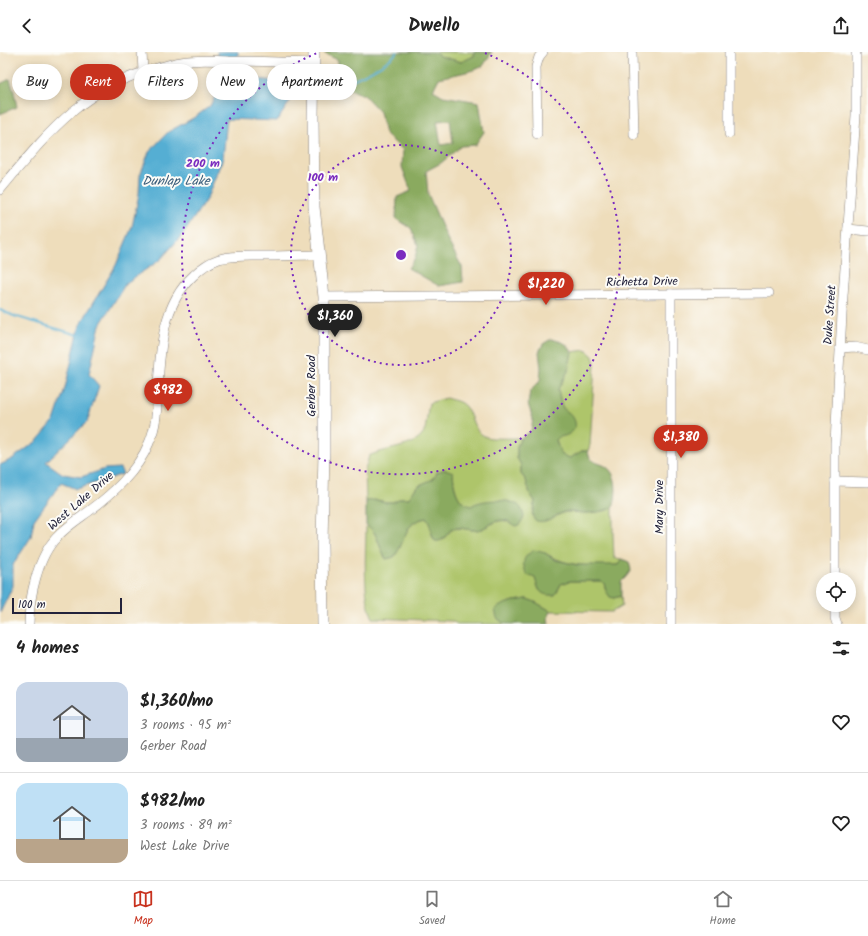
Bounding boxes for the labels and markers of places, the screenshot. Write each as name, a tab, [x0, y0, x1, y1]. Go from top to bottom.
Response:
centre of rings	[394, 248, 408, 262]
pin: $1,220	[513, 272, 579, 306]
pin: $1,360	[302, 304, 368, 338]
pin: $982	[144, 378, 192, 412]
pin: $1,380	[648, 425, 714, 459]

